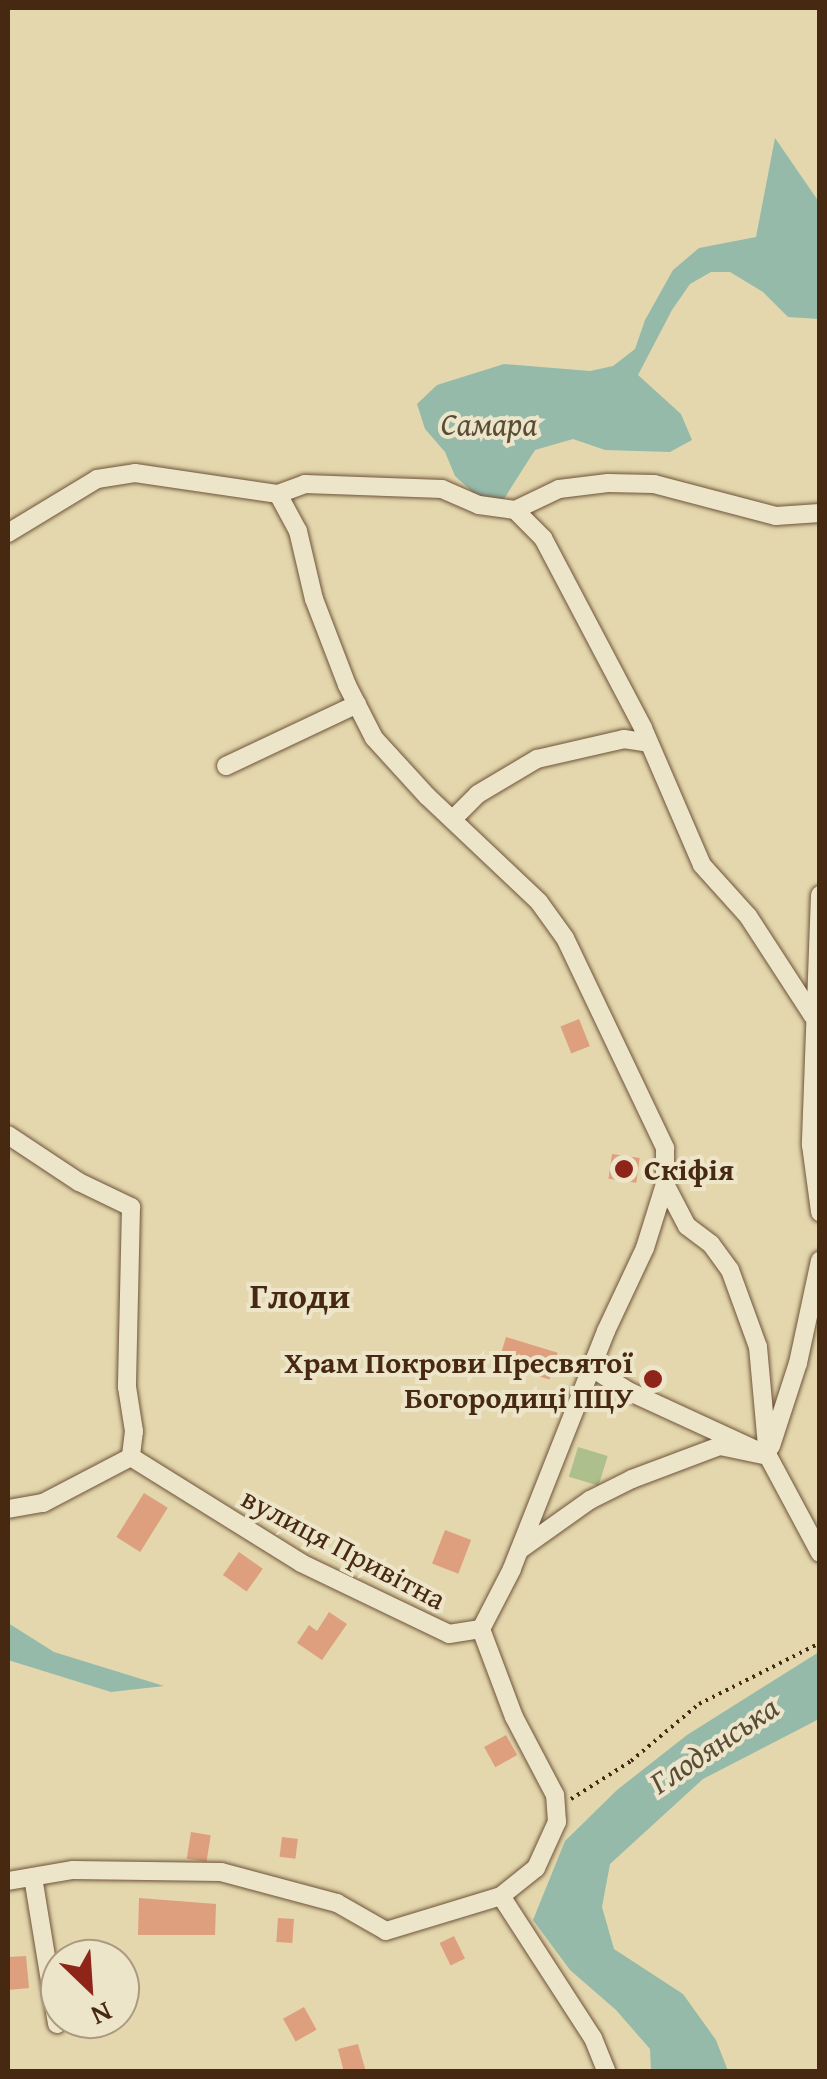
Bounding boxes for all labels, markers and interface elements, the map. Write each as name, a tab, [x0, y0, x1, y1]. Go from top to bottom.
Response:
water label: Самара	[441, 405, 537, 443]
place label: Скіфія	[644, 1151, 734, 1187]
marker: Скіфія	[613, 1158, 635, 1180]
district label: Глоди	[250, 1275, 350, 1317]
place label: Храм Покрови Пресвятої Богородиці ПЦУ	[284, 1344, 633, 1414]
marker: Храм Покрови Пресвятої Богородиці ПЦУ	[642, 1368, 664, 1390]
street label: вулиця Привітна	[236, 1479, 452, 1617]
water label: Глодянська	[642, 1688, 786, 1802]
north arrow	[40, 1939, 140, 2039]
text: N	[85, 1992, 119, 2037]

